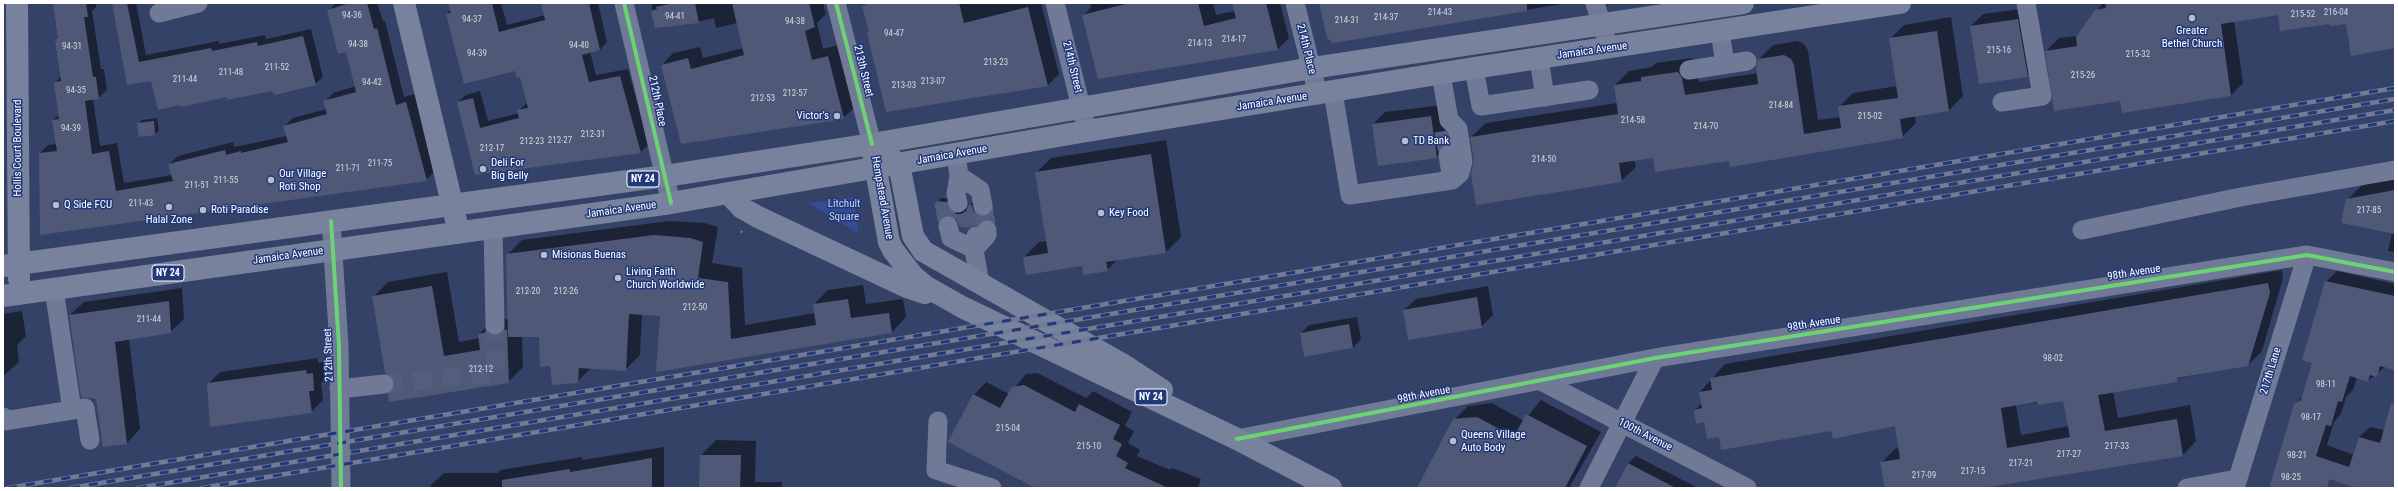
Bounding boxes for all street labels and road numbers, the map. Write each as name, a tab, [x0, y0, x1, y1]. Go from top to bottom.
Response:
street label: 214th Place	[1293, 22, 1319, 76]
street label: 214th Street	[1059, 40, 1085, 94]
street label: Jamaica Avenue	[1556, 40, 1628, 62]
street label: 213th Street	[850, 44, 876, 98]
street label: 212th Place	[645, 74, 669, 128]
street label: Jamaica Avenue	[1236, 90, 1308, 114]
street label: Hollis Court Boulevard	[11, 100, 25, 196]
street label: Jamaica Avenue	[916, 142, 988, 168]
street label: Hempstead Avenue	[868, 155, 896, 241]
road number: NY 24	[627, 171, 659, 187]
street label: Jamaica Avenue	[585, 199, 657, 221]
street label: Jamaica Avenue	[252, 245, 324, 267]
street label: 98th Avenue	[2106, 262, 2162, 284]
road number: NY 24	[152, 265, 184, 281]
street label: 98th Avenue	[1786, 313, 1842, 335]
street label: 212th Street	[321, 328, 337, 382]
street label: 217th Lane	[2258, 346, 2284, 396]
street label: 98th Avenue	[1396, 383, 1452, 407]
road number: NY 24	[1135, 389, 1167, 405]
street label: 100th Avenue	[1616, 416, 1674, 454]

